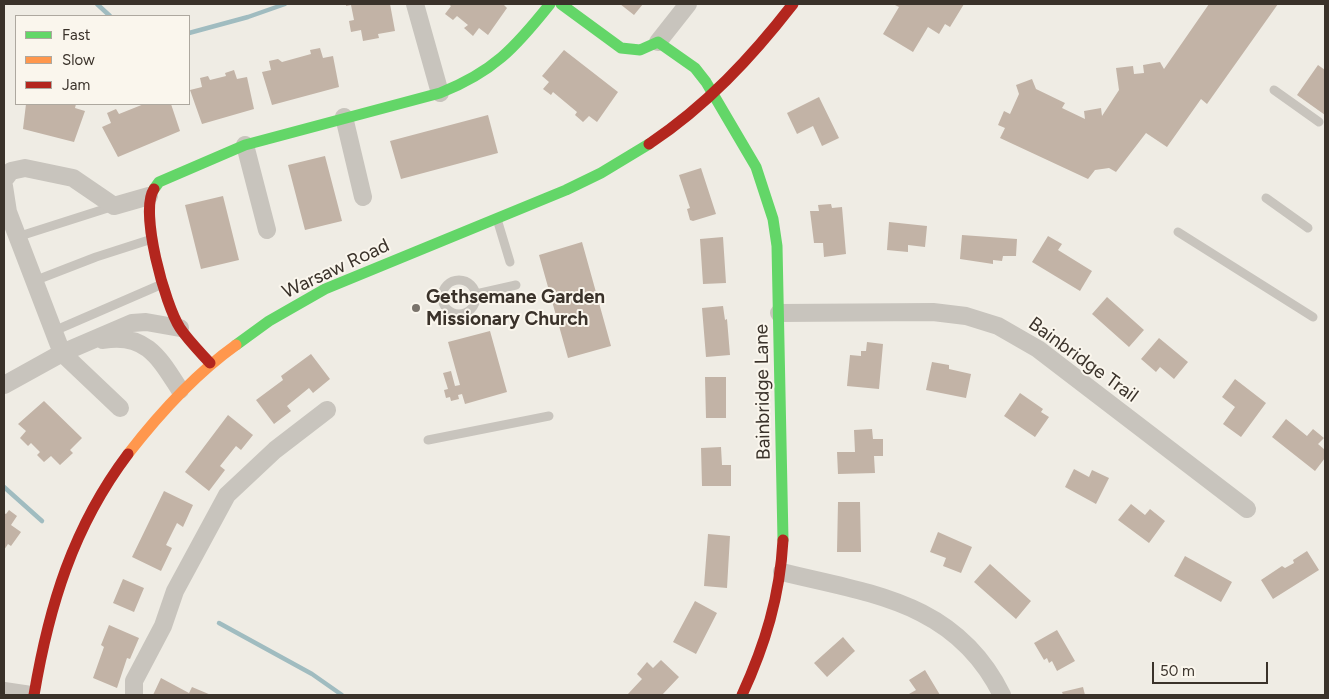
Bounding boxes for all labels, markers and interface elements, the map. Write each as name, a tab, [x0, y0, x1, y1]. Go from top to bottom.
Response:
legend	[15, 15, 190, 105]
text: Fast	[62, 26, 90, 44]
text: Slow	[62, 51, 95, 69]
text: Jam	[62, 76, 90, 94]
street label: Warsaw Road	[279, 234, 393, 304]
place label: Gethsemane Garden Missionary Church	[426, 286, 605, 330]
marker: Gethsemane Garden Missionary Church	[410, 302, 422, 314]
street label: Bainbridge Trail	[1024, 313, 1142, 407]
street label: Bainbridge Lane	[750, 324, 776, 460]
scale bar	[1154, 652, 1270, 684]
text: 50 m	[1160, 662, 1195, 680]

